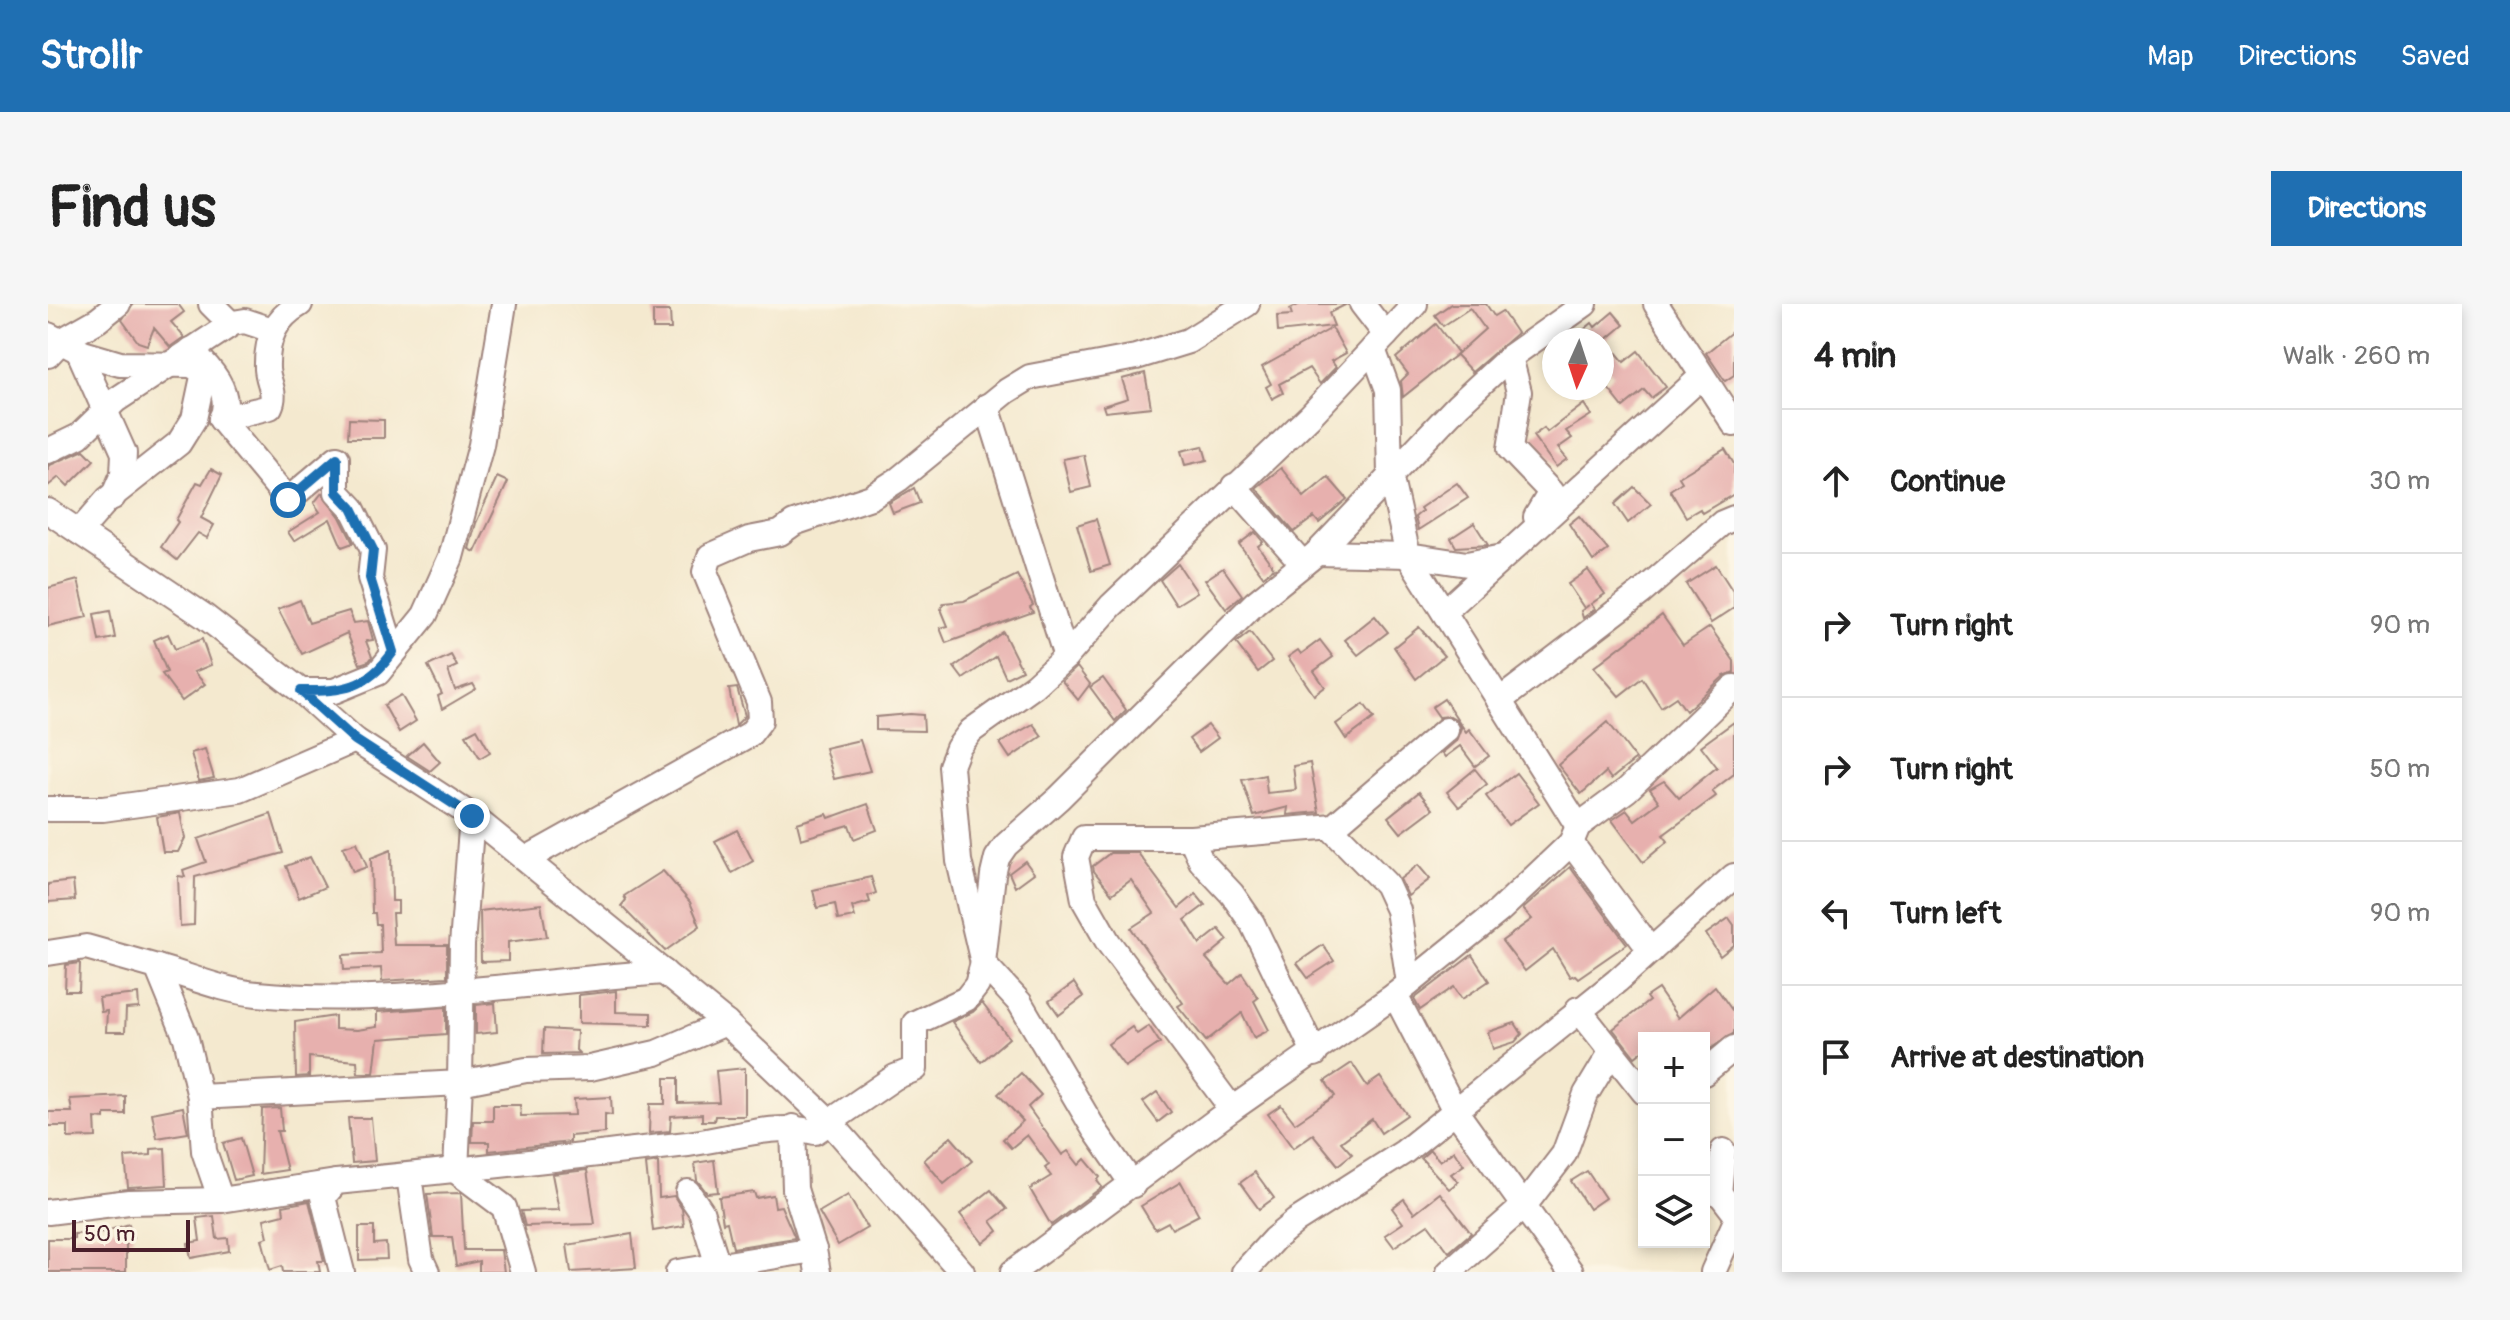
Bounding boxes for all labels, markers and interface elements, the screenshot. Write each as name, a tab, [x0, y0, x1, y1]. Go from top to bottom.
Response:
text: Strollr	[40, 32, 142, 80]
text: Map	[2147, 39, 2194, 74]
text: Directions	[2238, 39, 2357, 74]
text: Saved	[2401, 39, 2470, 74]
button: Directions	[2271, 171, 2462, 246]
text: Find us	[48, 174, 216, 243]
north arrow	[1542, 328, 1614, 400]
text: 4 min	[1814, 335, 1896, 378]
text: Walk · 260 m	[2283, 340, 2430, 372]
icon: ahead	[1814, 459, 1858, 503]
text: Continue	[1890, 463, 2005, 500]
text: 30 m	[2369, 465, 2430, 497]
route start	[270, 482, 306, 518]
icon: right	[1814, 603, 1858, 647]
text: Turn right	[1890, 607, 2013, 644]
text: 90 m	[2370, 609, 2430, 641]
icon: right	[1814, 747, 1858, 791]
text: Turn right	[1890, 751, 2013, 788]
text: 50 m	[2369, 753, 2430, 785]
route end	[454, 798, 490, 834]
icon: left	[1814, 891, 1858, 935]
text: Turn left	[1890, 895, 2001, 932]
text: 90 m	[2370, 897, 2430, 929]
map controls	[1638, 1032, 1710, 1248]
button: +	[1638, 1032, 1710, 1104]
icon: arrive	[1814, 1035, 1858, 1079]
text: Arrive at destination	[1890, 1039, 2144, 1076]
button: −	[1638, 1104, 1710, 1176]
button: layers	[1638, 1176, 1710, 1248]
scale bar	[72, 1216, 190, 1252]
text: 50 m	[84, 1220, 135, 1248]

